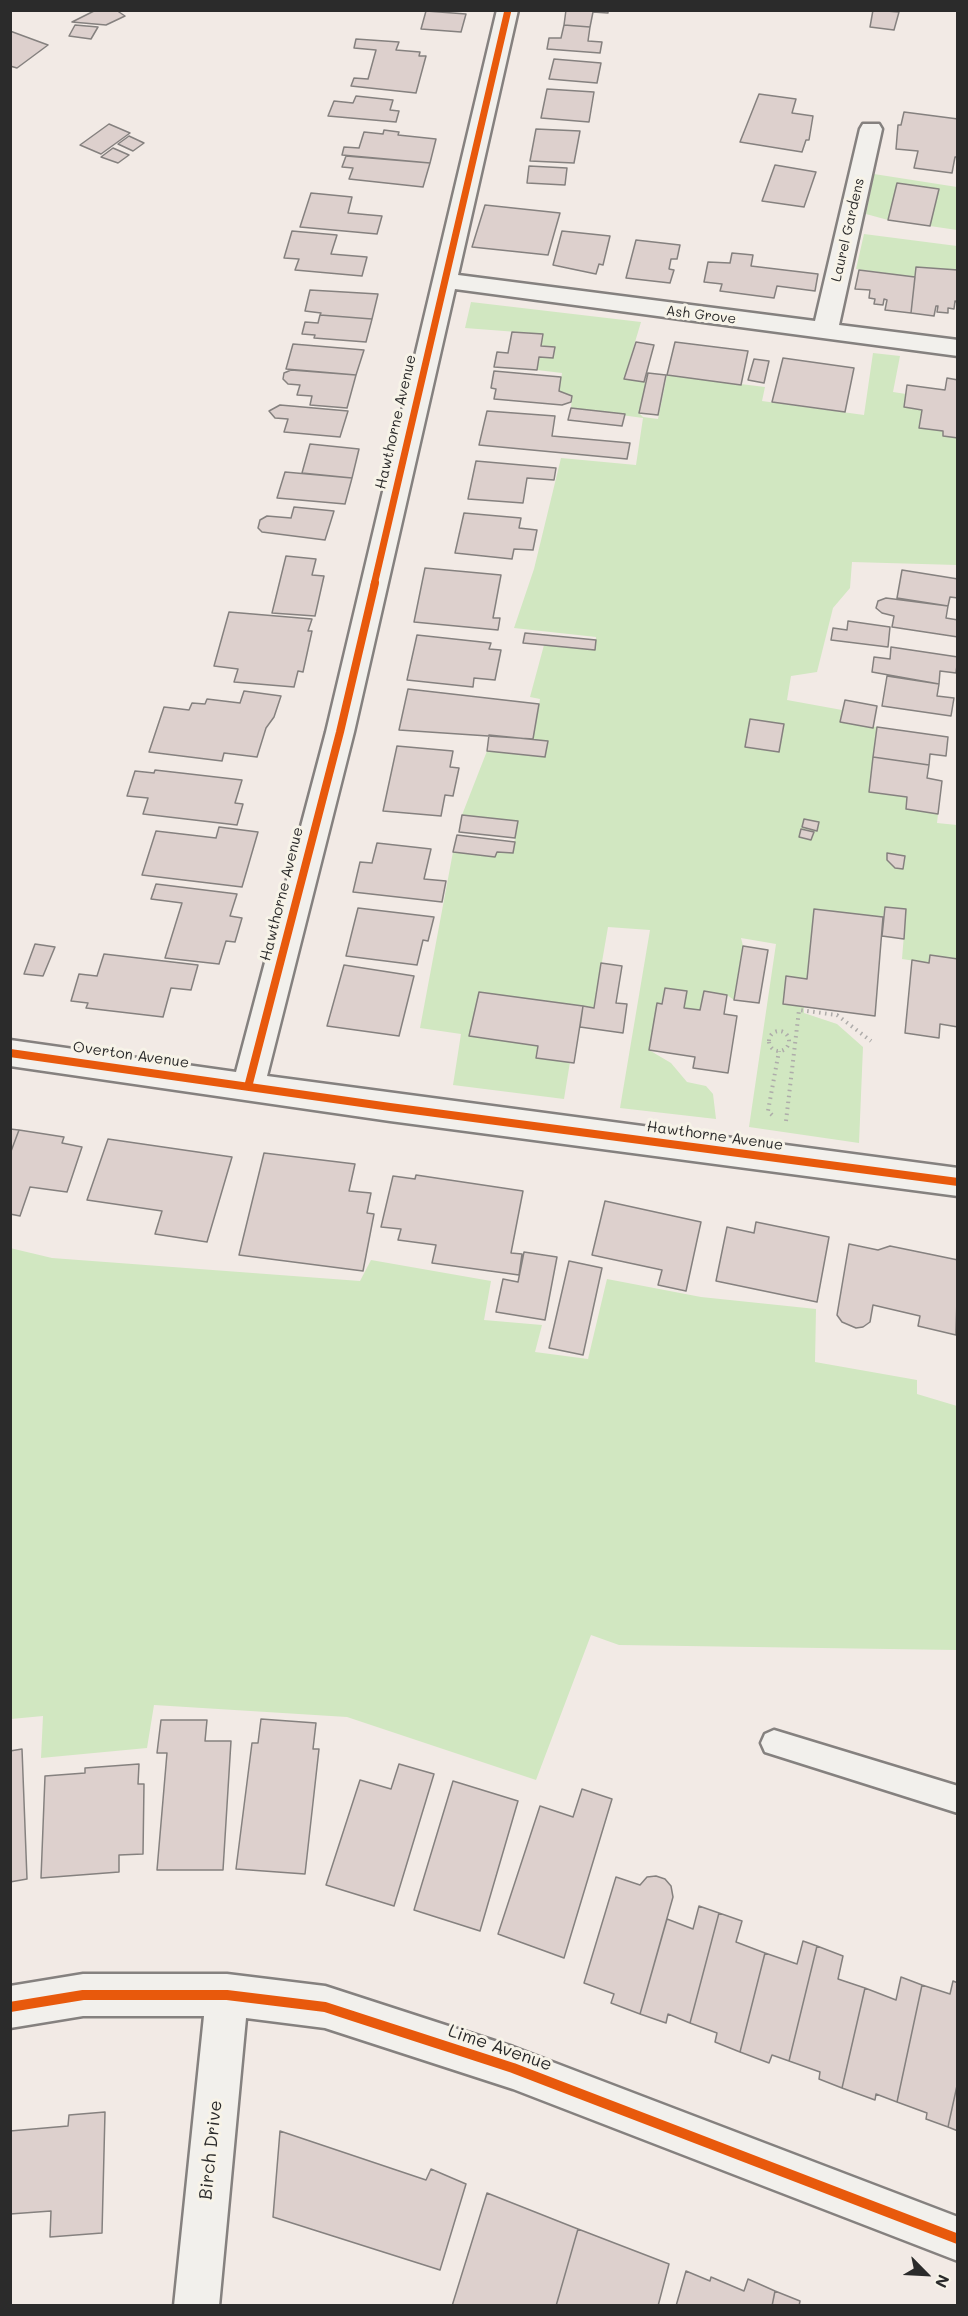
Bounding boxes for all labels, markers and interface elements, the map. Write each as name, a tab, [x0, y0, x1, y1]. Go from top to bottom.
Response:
street label: Laurel Gardens	[828, 177, 868, 283]
street label: Ash Grove	[665, 302, 737, 328]
street label: Hawthorne Avenue	[372, 353, 420, 491]
street label: Hawthorne Avenue	[257, 825, 307, 963]
street label: Overton Avenue	[72, 1038, 190, 1072]
street label: Hawthorne Avenue	[646, 1118, 784, 1154]
street label: Lime Avenue	[445, 2020, 555, 2076]
street label: Birch Drive	[195, 2099, 227, 2201]
north arrow	[896, 2244, 956, 2304]
text: N	[931, 2272, 955, 2291]

